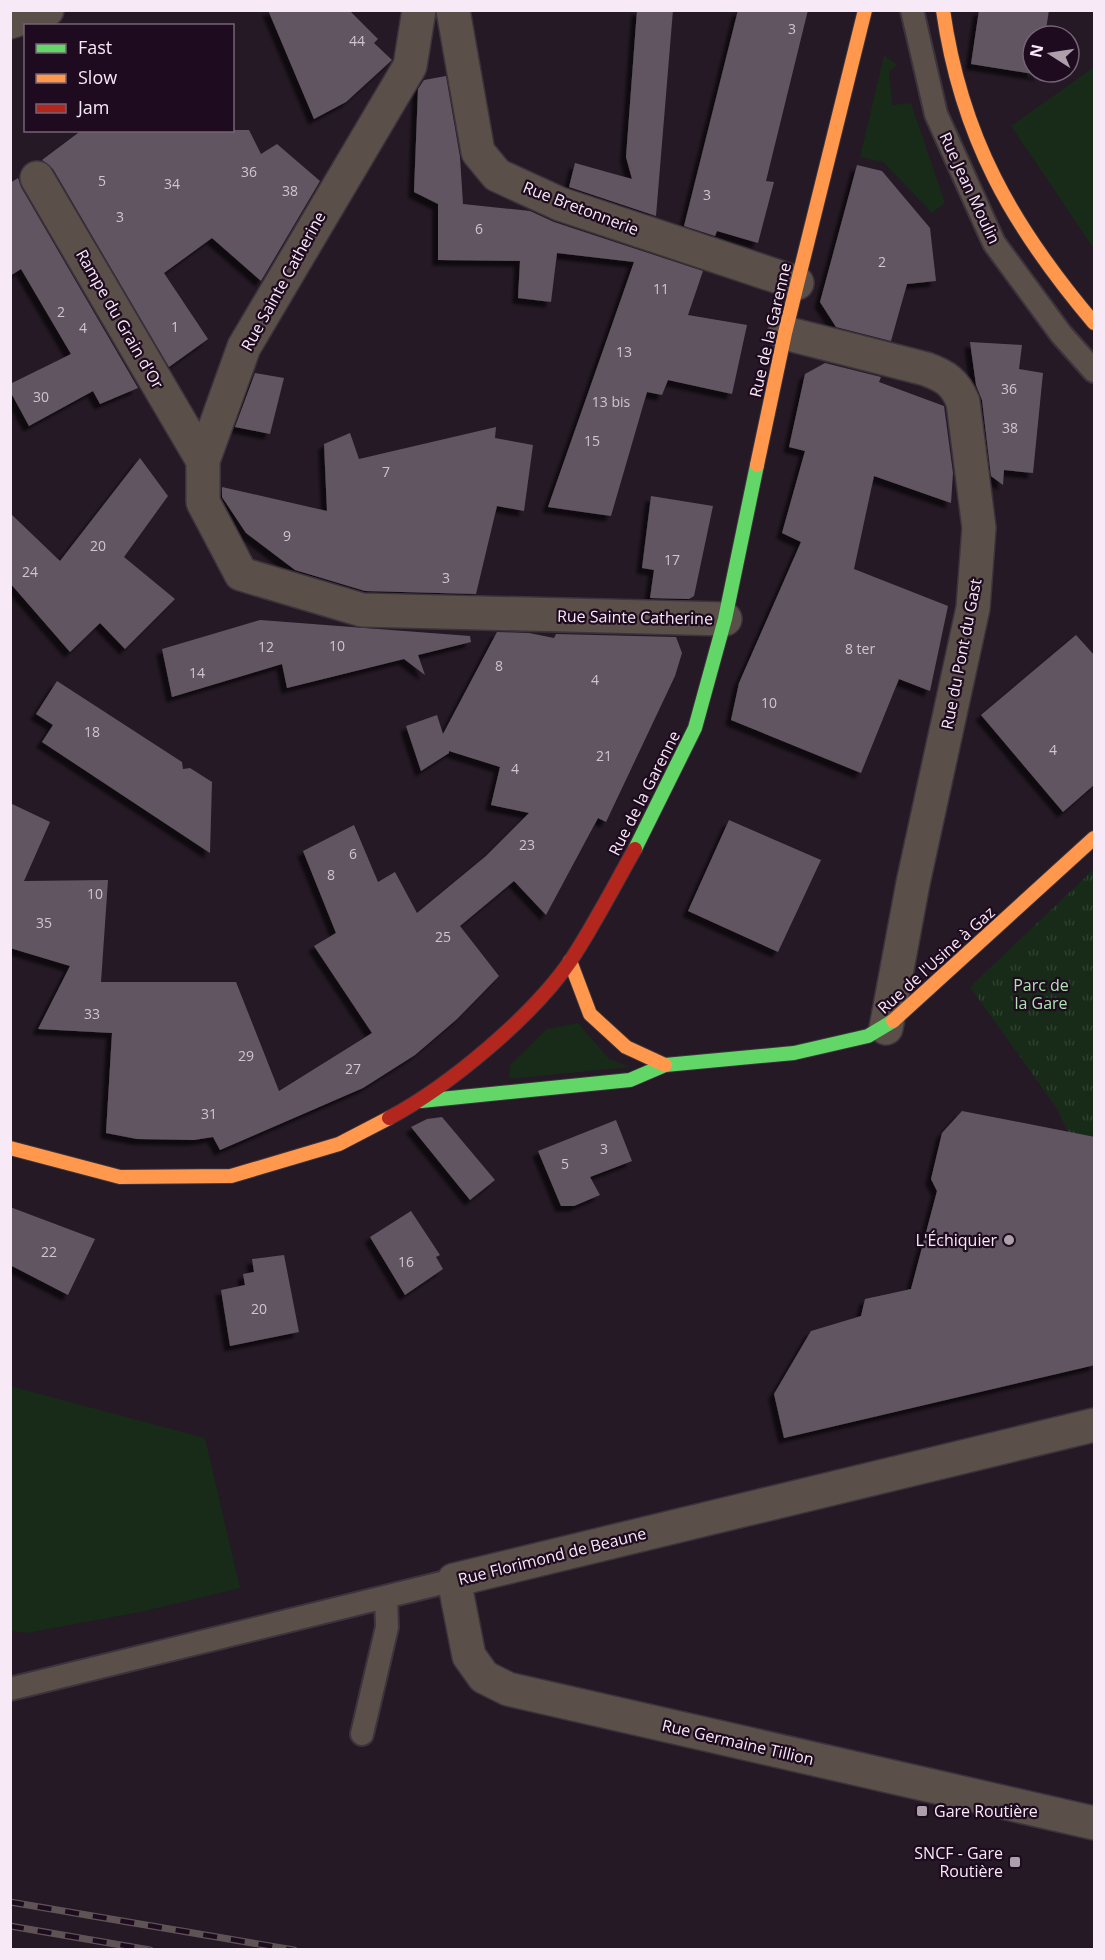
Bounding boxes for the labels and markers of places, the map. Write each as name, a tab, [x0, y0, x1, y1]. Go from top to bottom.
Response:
place label: L'Échiquier	[916, 1229, 997, 1251]
marker: L'Échiquier	[1002, 1233, 1016, 1247]
place label: Gare Routière	[934, 1800, 1038, 1822]
marker: Gare Routière	[915, 1804, 929, 1818]
place label: SNCF - Gare Routière	[914, 1842, 1003, 1882]
marker: SNCF - Gare Routière	[1008, 1855, 1022, 1869]

